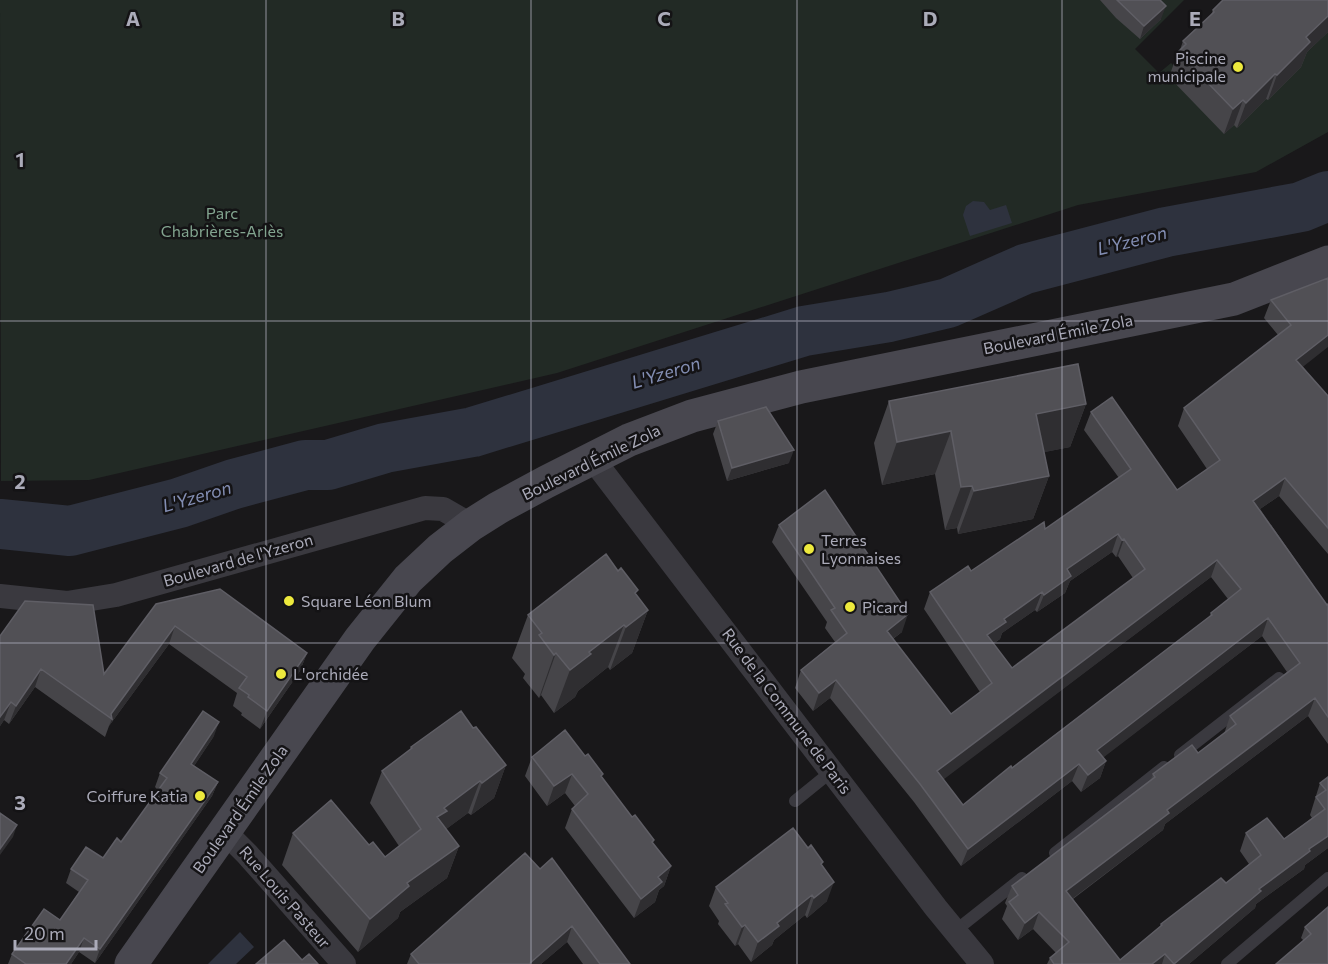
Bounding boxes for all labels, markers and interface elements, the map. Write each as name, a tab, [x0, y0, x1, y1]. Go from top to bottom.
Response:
text: A	[126, 6, 140, 30]
text: B	[391, 6, 405, 30]
text: C	[657, 6, 671, 30]
text: D	[923, 6, 937, 30]
text: E	[1189, 6, 1201, 30]
place label: Piscine municipale	[1147, 48, 1226, 85]
marker: Piscine municipale	[1231, 60, 1245, 74]
text: 1	[15, 147, 25, 171]
park label: Parc Chabrières-Arlès	[161, 203, 283, 240]
water label: L'Yzeron	[1095, 221, 1169, 259]
street label: Boulevard Émile Zola	[982, 310, 1134, 357]
water label: L'Yzeron	[629, 351, 703, 393]
street label: Boulevard Émile Zola	[518, 420, 663, 503]
text: 2	[14, 469, 26, 493]
water label: L'Yzeron	[160, 476, 234, 516]
street label: Boulevard de l'Yzeron	[161, 529, 315, 590]
place label: Terres Lyonnaises	[821, 530, 901, 567]
marker: Terres Lyonnaises	[802, 542, 816, 556]
place label: Square Léon Blum	[301, 591, 431, 610]
marker: Square Léon Blum	[282, 594, 296, 608]
place label: Picard	[862, 597, 908, 616]
marker: Picard	[843, 600, 857, 614]
street label: Rue de la Commune de Paris	[719, 624, 856, 797]
place label: L'orchidée	[293, 664, 368, 683]
marker: L'orchidée	[274, 667, 288, 681]
street label: Boulevard Émile Zola	[188, 741, 291, 876]
place label: Coiffure Katia	[86, 786, 188, 805]
marker: Coiffure Katia	[193, 789, 207, 803]
text: 3	[14, 790, 26, 814]
street label: Rue Louis Pasteur	[236, 842, 335, 952]
scale bar	[15, 913, 96, 951]
text: 20 m	[24, 922, 65, 944]

